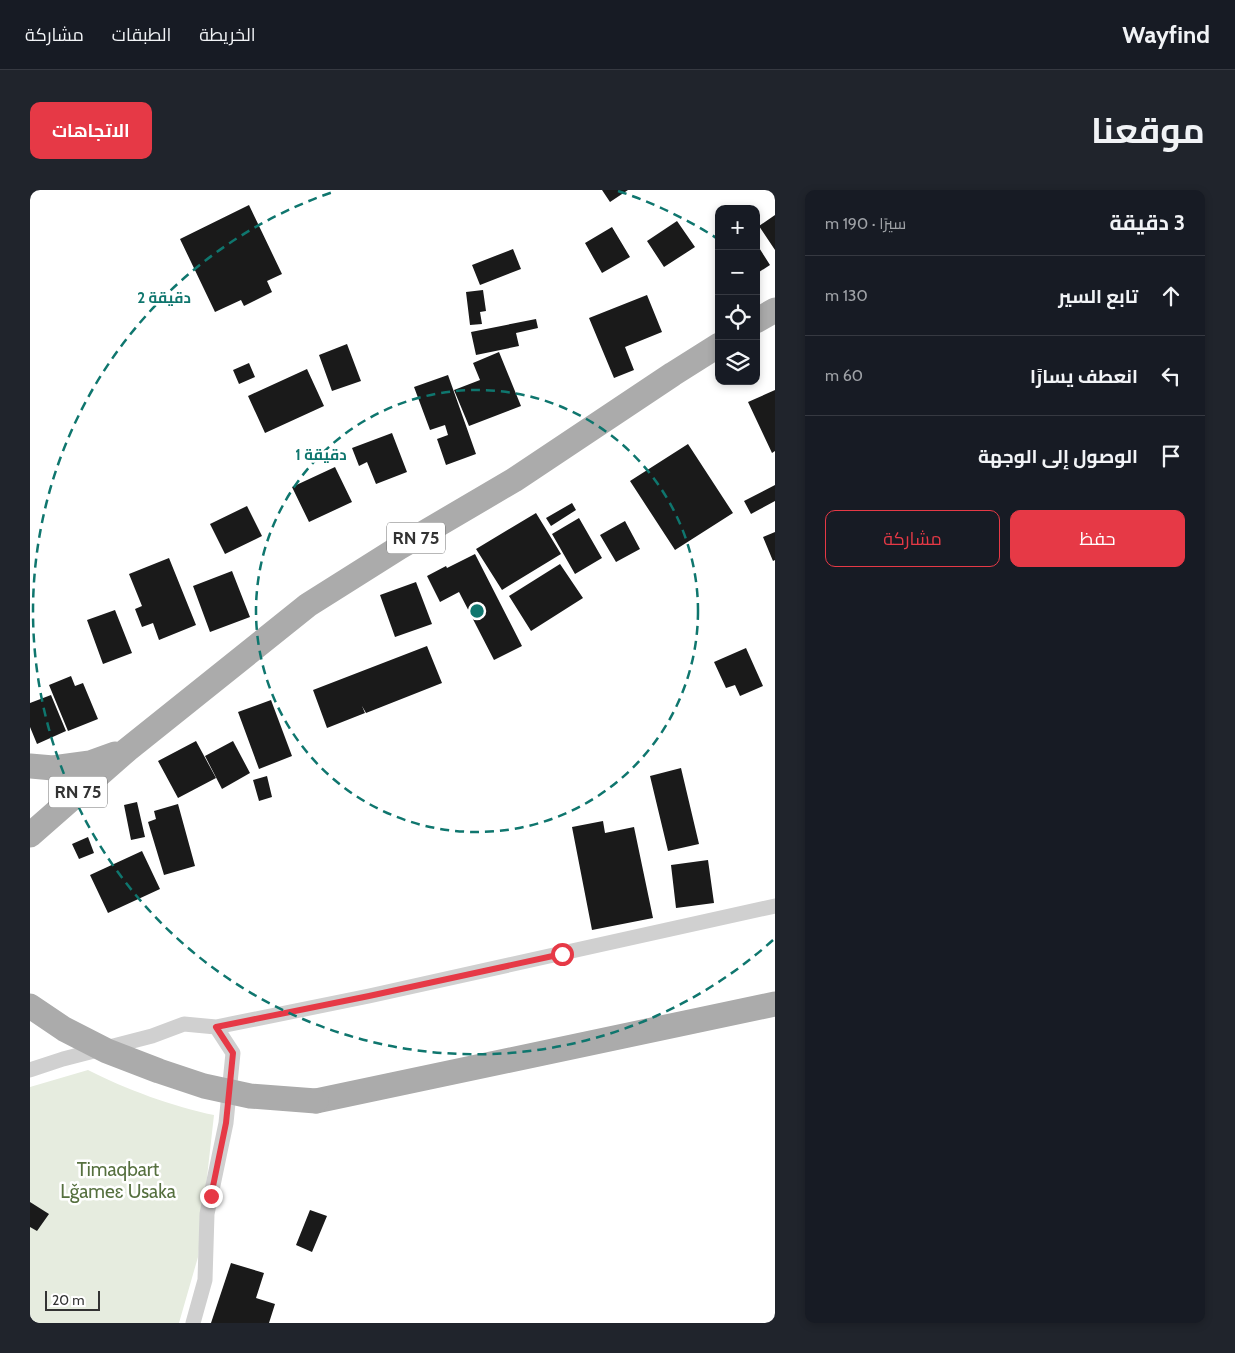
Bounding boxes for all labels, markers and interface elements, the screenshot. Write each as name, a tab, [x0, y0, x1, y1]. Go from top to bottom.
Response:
text: Wayfind	[1122, 20, 1210, 49]
text: مشاركة	[25, 24, 84, 46]
text: الطبقات	[112, 24, 171, 46]
text: الخريطة	[199, 24, 256, 46]
button: الاتجاهات	[30, 102, 152, 159]
text: موقعنا	[1091, 109, 1205, 152]
map controls	[715, 205, 760, 385]
button: +	[715, 205, 760, 250]
text: 3 دقيقة	[1110, 210, 1185, 235]
text: سيرًا · 190 m	[825, 214, 906, 233]
button: −	[715, 250, 760, 295]
icon: ahead	[1157, 282, 1185, 310]
text: تابع السير	[1058, 285, 1138, 308]
text: 130 m	[825, 286, 868, 305]
text: 2 دقيقة	[137, 289, 191, 307]
button: locate	[715, 295, 760, 340]
button: layers	[715, 340, 760, 385]
icon: left	[1157, 362, 1185, 390]
text: انعطف يسارًا	[1030, 365, 1138, 388]
text: 60 m	[825, 366, 863, 385]
icon: arrive	[1157, 442, 1185, 470]
text: الوصول إلى الوجهة	[978, 445, 1138, 468]
text: 1 دقيقة	[295, 446, 347, 464]
button: مشاركة	[825, 510, 1000, 567]
button: حفظ	[1010, 510, 1185, 567]
road number: RN 75	[387, 522, 445, 553]
centre of rings	[468, 602, 486, 620]
road number: RN 75	[49, 776, 107, 808]
route start	[551, 943, 574, 966]
park label: Timaqbart Lǧameɛ Usaka	[60, 1158, 176, 1203]
route end	[200, 1185, 223, 1208]
scale bar	[45, 1288, 100, 1311]
text: 20 m	[52, 1291, 85, 1309]

